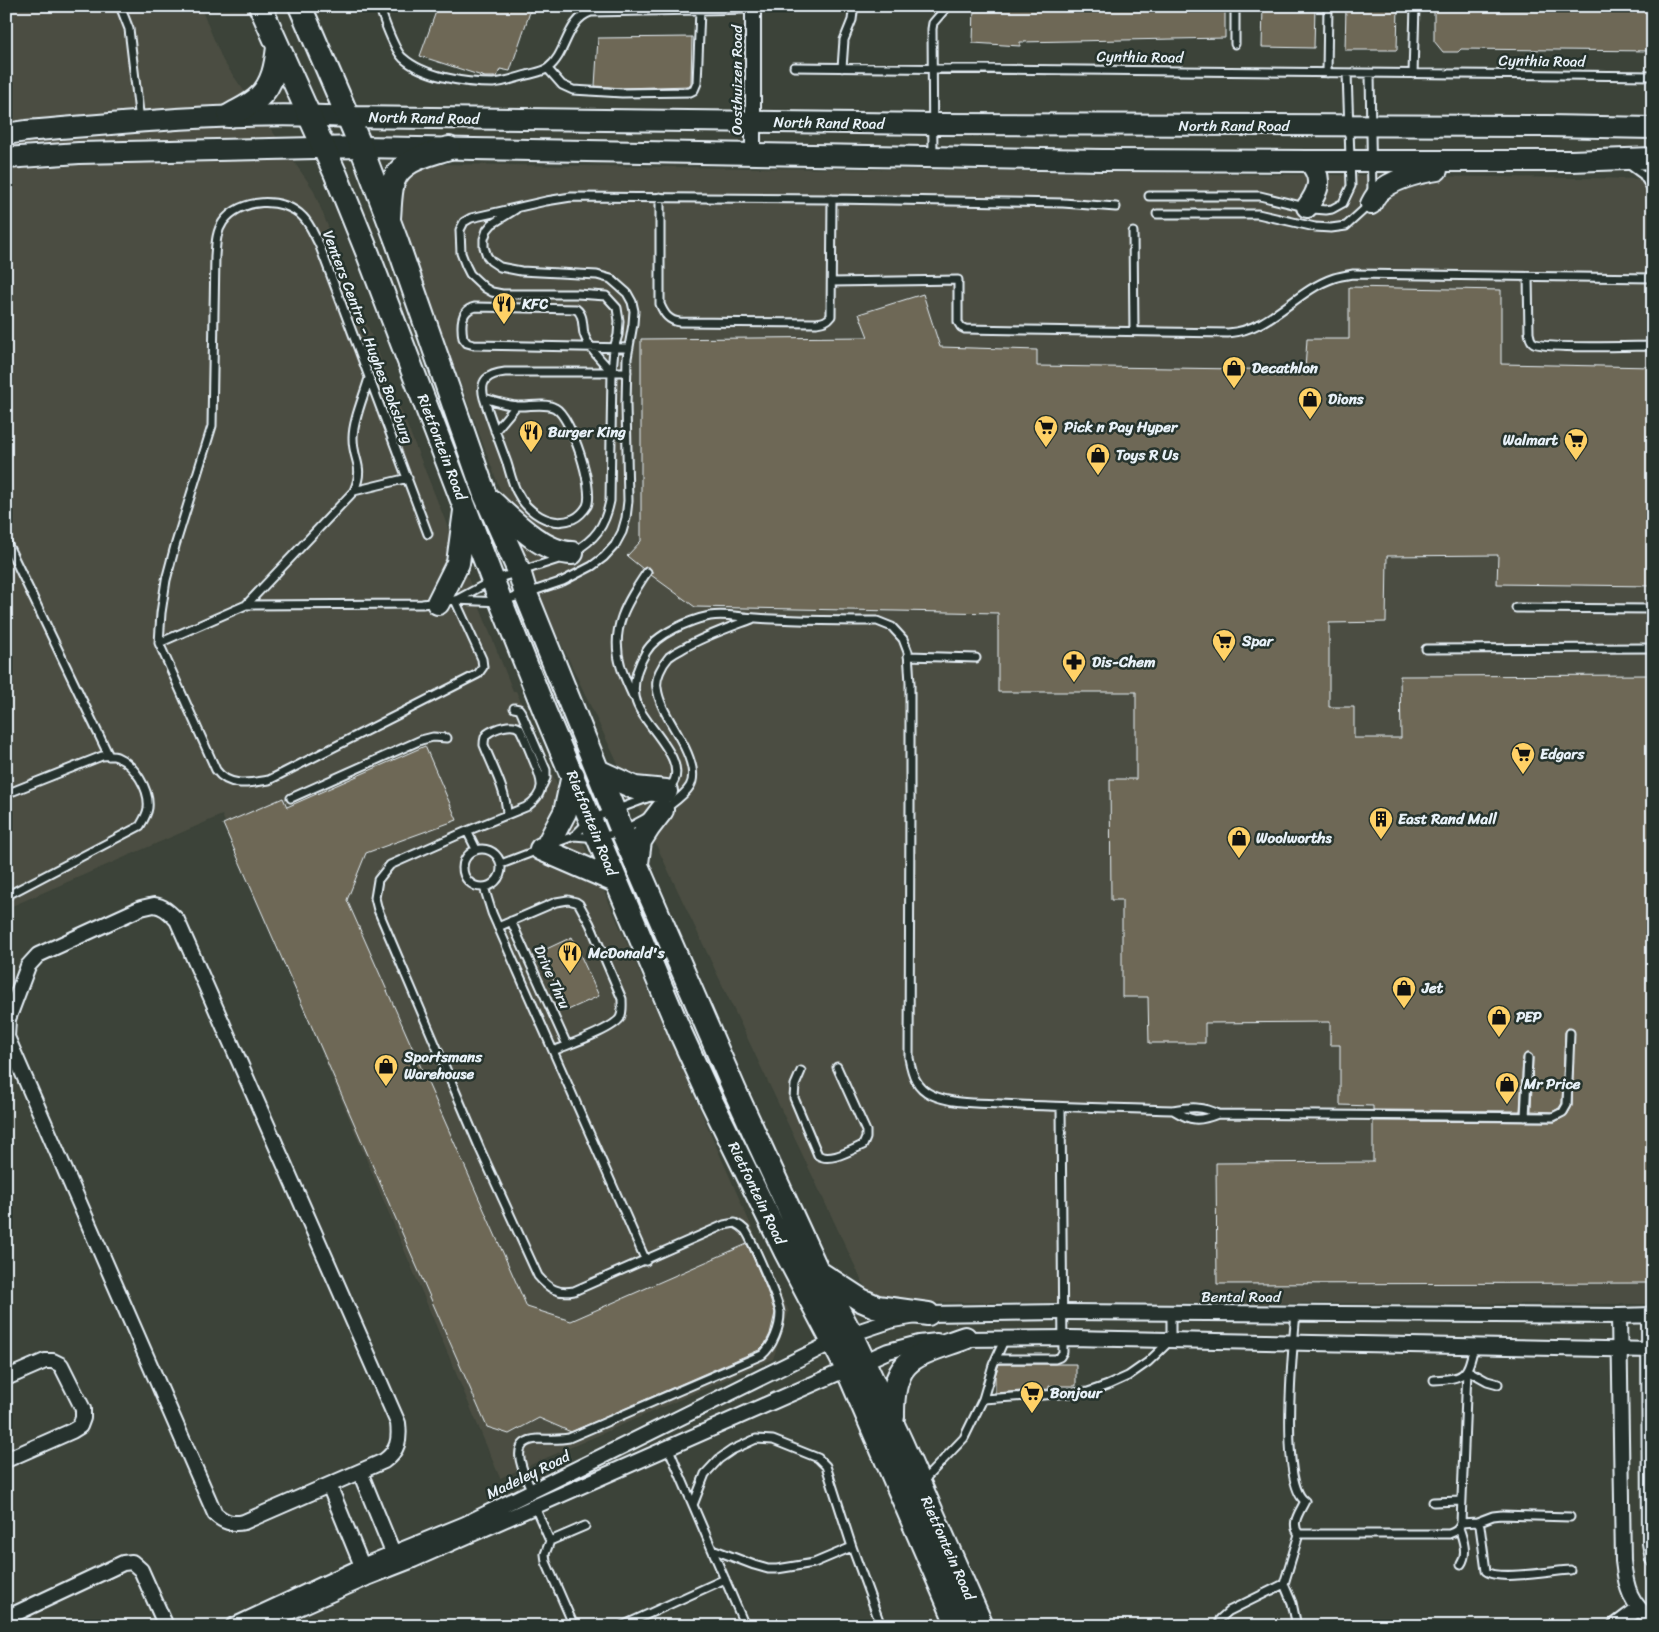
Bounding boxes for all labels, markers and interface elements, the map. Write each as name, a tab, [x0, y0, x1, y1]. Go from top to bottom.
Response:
street label: Oosthuizen Road	[724, 24, 750, 135]
street label: Cynthia Road	[1096, 43, 1185, 71]
street label: Cynthia Road	[1498, 47, 1587, 75]
street label: North Rand Road	[368, 104, 481, 132]
street label: North Rand Road	[773, 109, 886, 137]
street label: North Rand Road	[1179, 113, 1290, 139]
street label: Venters Centre - Hughes Boksburg	[315, 226, 421, 448]
restaurant icon: KFC	[491, 291, 517, 325]
place label: KFC	[521, 291, 548, 317]
shop icon: Decathlon	[1221, 355, 1247, 389]
place label: Decathlon	[1252, 355, 1319, 381]
shop icon: Dions	[1297, 386, 1323, 420]
place label: Dions	[1328, 386, 1365, 412]
street label: Rietfontein Road	[410, 390, 475, 505]
supermarket icon: Pick n Pay Hyper	[1033, 414, 1059, 448]
place label: Pick n Pay Hyper	[1064, 414, 1179, 440]
restaurant icon: Burger King	[518, 419, 544, 453]
place label: Burger King	[548, 419, 626, 445]
place label: Walmart	[1503, 427, 1558, 453]
supermarket icon: Walmart	[1563, 427, 1589, 461]
shop icon: Toys R Us	[1085, 442, 1111, 476]
place label: Toys R Us	[1116, 442, 1179, 468]
supermarket icon: Spar	[1211, 628, 1237, 662]
place label: Spar	[1241, 628, 1275, 654]
pharmacy icon: Dis-Chem	[1061, 649, 1087, 683]
place label: Dis-Chem	[1092, 649, 1156, 675]
supermarket icon: Edgars	[1510, 741, 1536, 775]
place label: Edgars	[1540, 741, 1585, 767]
street label: Rietfontein Road	[559, 766, 625, 881]
building icon: East Rand Mall	[1368, 806, 1394, 840]
place label: East Rand Mall	[1398, 806, 1497, 832]
shop icon: Woolworths	[1226, 825, 1252, 859]
place label: Woolworths	[1256, 825, 1332, 851]
restaurant icon: McDonald's	[557, 940, 583, 974]
place label: McDonald's	[587, 940, 666, 966]
street label: Drive Thru	[526, 941, 578, 1013]
shop icon: Jet	[1391, 975, 1417, 1009]
place label: Jet	[1421, 975, 1444, 1001]
shop icon: PEP	[1486, 1004, 1512, 1038]
place label: PEP	[1516, 1004, 1542, 1030]
place label: Sportsmans Warehouse	[403, 1044, 483, 1087]
shop icon: Sportsmans Warehouse	[373, 1053, 399, 1087]
shop icon: Mr Price	[1494, 1071, 1520, 1105]
place label: Mr Price	[1523, 1071, 1581, 1097]
street label: Rietfontein Road	[721, 1137, 794, 1250]
street label: Bental Road	[1201, 1284, 1282, 1310]
supermarket icon: Bonjour	[1019, 1380, 1045, 1414]
place label: Bonjour	[1050, 1380, 1104, 1406]
street label: Madeley Road	[482, 1443, 575, 1507]
street label: Rietfontein Road	[913, 1492, 983, 1605]

